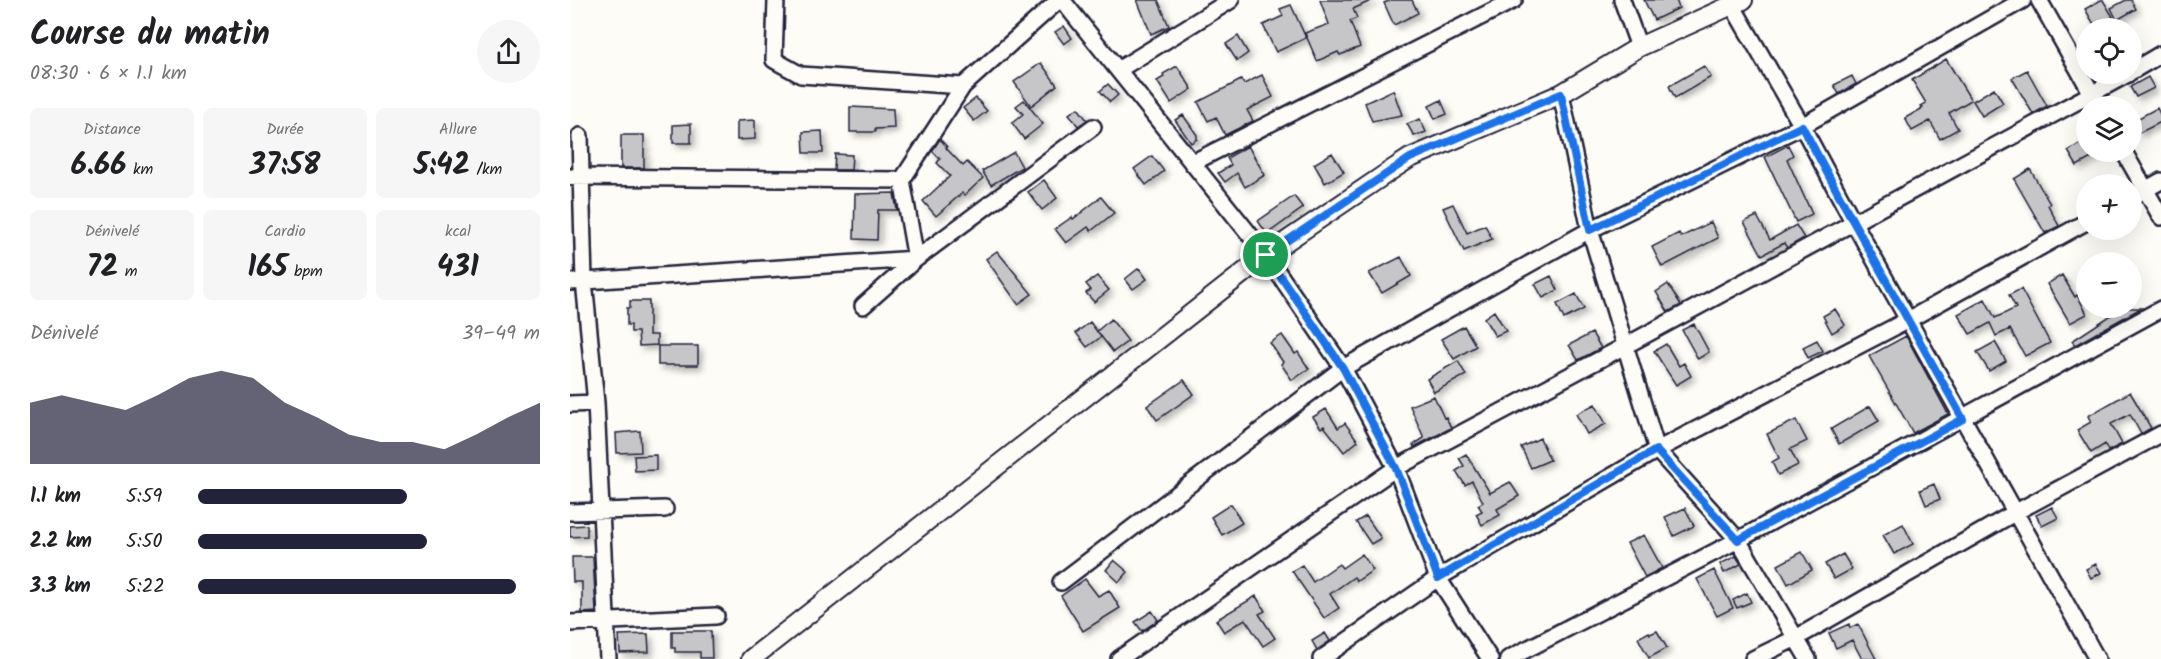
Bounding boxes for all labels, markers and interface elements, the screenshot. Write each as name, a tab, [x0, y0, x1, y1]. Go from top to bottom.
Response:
text: Course du matin	[30, 9, 270, 62]
map controls	[2076, 18, 2142, 318]
button: locate	[2076, 18, 2142, 84]
button: share	[477, 20, 540, 83]
text: 08:30 · 6 × 1.1 km	[30, 58, 187, 90]
button: layers	[2076, 96, 2142, 162]
text: Distance	[83, 117, 141, 142]
text: Durée	[266, 117, 304, 142]
text: Allure	[439, 117, 477, 142]
text: 6.66	[71, 142, 127, 190]
text: 37:58	[250, 142, 320, 190]
text: 5:42	[414, 142, 470, 190]
text: km	[127, 157, 153, 182]
text: /km	[470, 157, 502, 182]
button: +	[2076, 174, 2142, 240]
text: Dénivelé	[85, 219, 139, 244]
text: Cardio	[264, 219, 306, 244]
text: kcal	[445, 219, 471, 244]
pin	[1240, 229, 1291, 280]
icon: arrive	[1249, 238, 1282, 271]
text: 72	[87, 244, 118, 292]
text: 165	[247, 244, 288, 292]
text: 431	[437, 244, 479, 292]
button: −	[2076, 252, 2142, 318]
text: m	[118, 259, 137, 284]
text: bpm	[288, 259, 323, 284]
text: Dénivelé	[30, 318, 98, 350]
text: 39–49 m	[462, 318, 540, 350]
text: 1.1 km	[30, 481, 81, 513]
text: 5:59	[126, 481, 162, 513]
text: 2.2 km	[30, 526, 92, 558]
text: 5:50	[126, 526, 162, 558]
text: 3.3 km	[30, 571, 91, 603]
text: 5:22	[126, 571, 165, 603]

